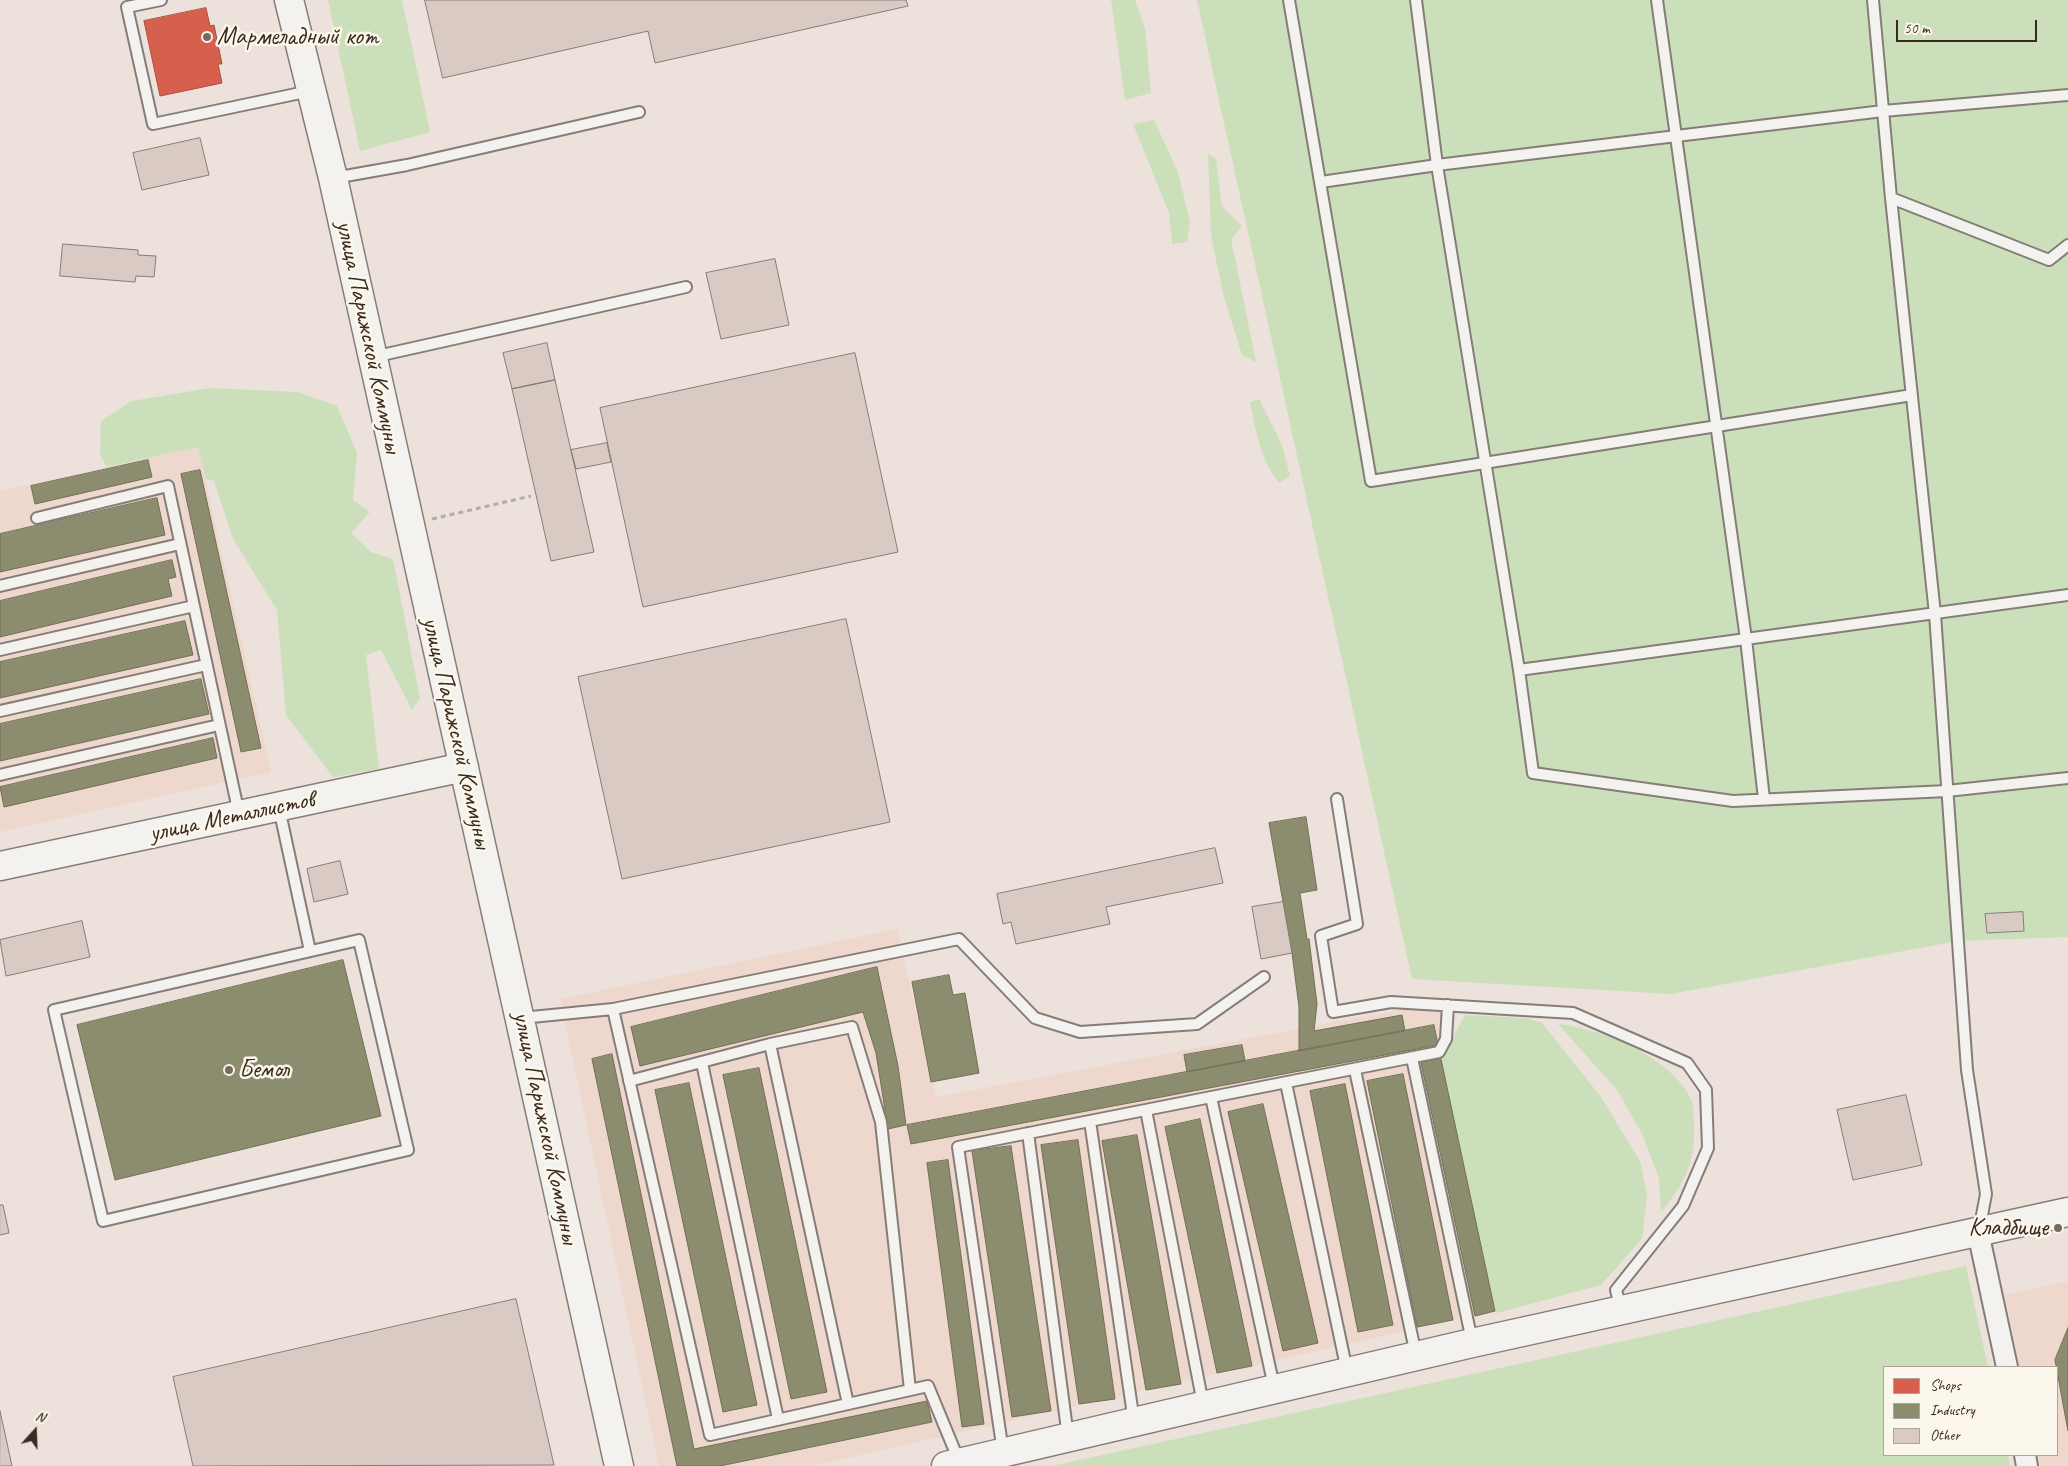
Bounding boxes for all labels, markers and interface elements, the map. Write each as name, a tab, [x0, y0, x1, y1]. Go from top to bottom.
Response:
scale bar	[1898, 10, 2039, 42]
text: 50 m	[1904, 19, 1930, 38]
place label: Мармеладный кот	[217, 22, 378, 52]
marker: Мармеладный кот	[201, 31, 213, 43]
street label: улица Парижской Коммуны	[329, 218, 407, 456]
street label: улица Парижской Коммуны	[415, 614, 497, 852]
street label: улица Металлистов	[147, 785, 317, 849]
street label: улица Парижской Коммуны	[506, 1009, 584, 1247]
place label: Бемол	[239, 1055, 289, 1085]
marker: Бемол	[223, 1064, 235, 1076]
place label: Кладбище	[1969, 1213, 2048, 1243]
marker: Кладбище	[2052, 1222, 2064, 1234]
legend	[1883, 1366, 2058, 1456]
text: Shops	[1930, 1376, 1961, 1395]
text: Industry	[1930, 1401, 1975, 1420]
north arrow	[10, 1406, 60, 1456]
text: N	[33, 1407, 47, 1426]
text: Other	[1930, 1426, 1960, 1445]

